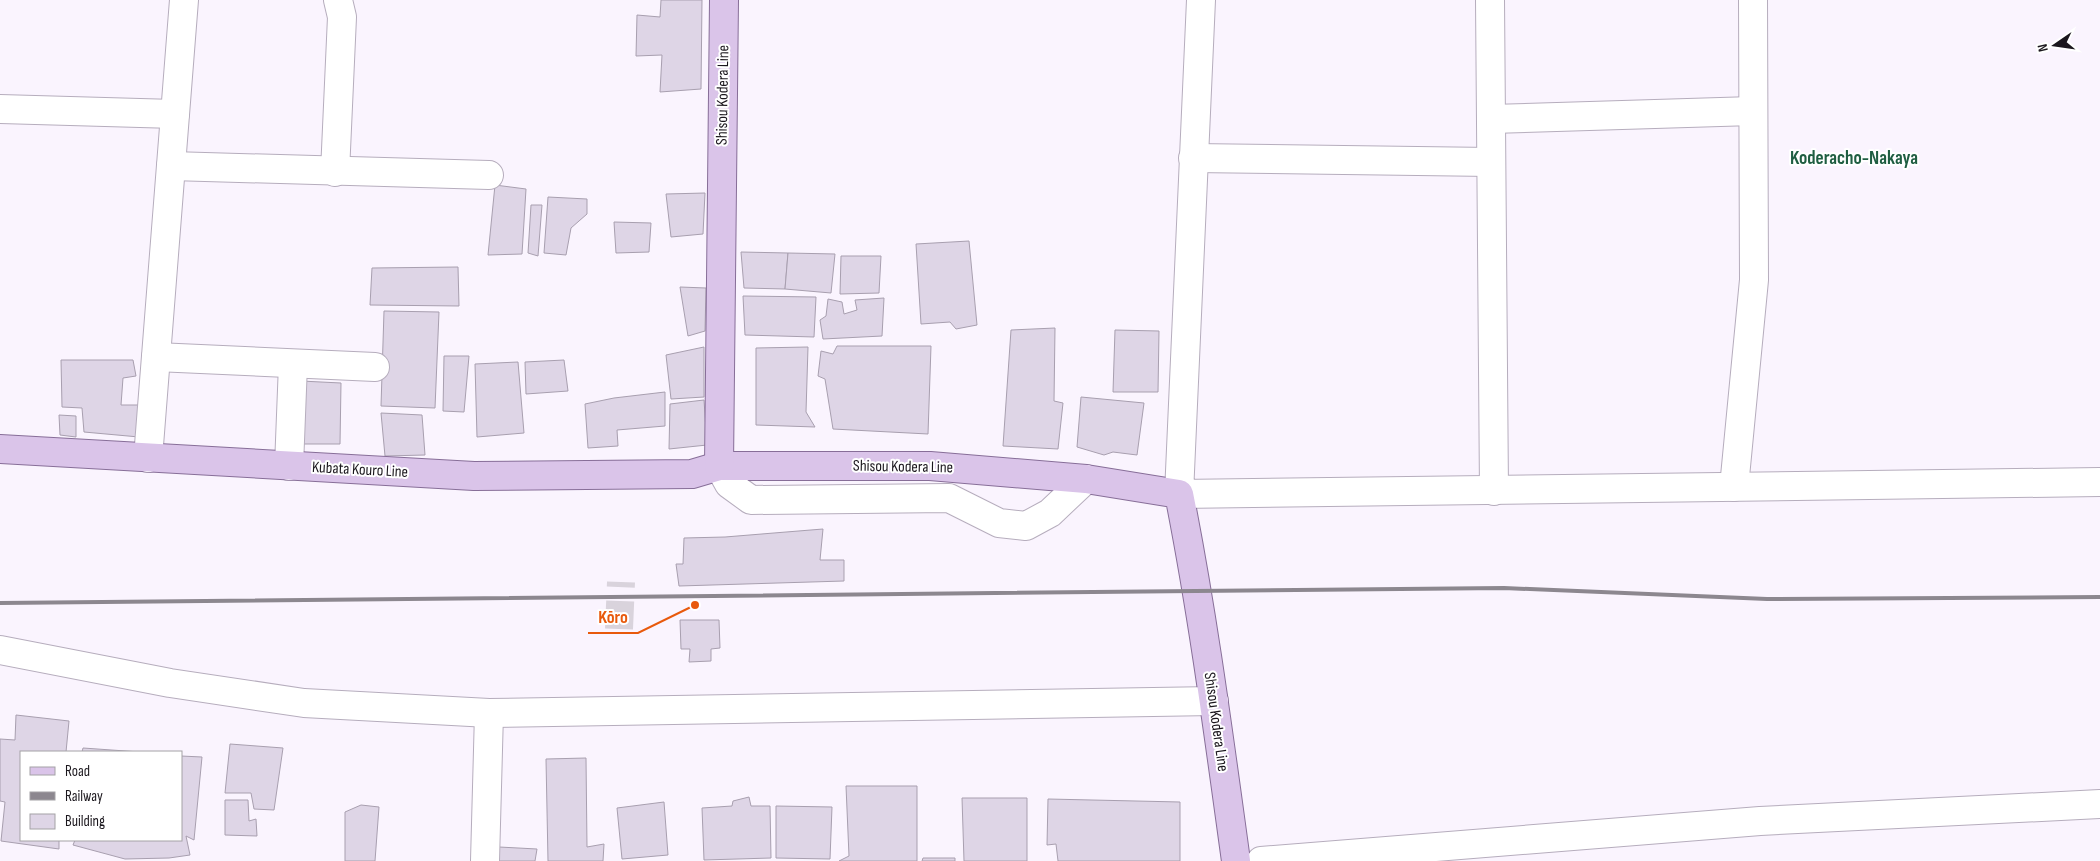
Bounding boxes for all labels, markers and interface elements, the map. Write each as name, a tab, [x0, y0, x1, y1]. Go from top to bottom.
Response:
north arrow	[2030, 20, 2080, 70]
text: N	[2034, 42, 2052, 53]
street label: Shisou Kodera Line	[713, 45, 733, 145]
district label: Koderacho-Nakaya	[1790, 147, 1918, 170]
street label: Shisou Kodera Line	[853, 457, 953, 477]
street label: Kubata Kouro Line	[312, 458, 408, 482]
callout: Kōro	[588, 600, 638, 633]
text: Kōro	[598, 607, 628, 628]
street label: Shisou Kodera Line	[1200, 671, 1232, 773]
legend	[20, 751, 182, 841]
text: Road	[65, 762, 90, 781]
text: Railway	[65, 787, 103, 806]
text: Building	[65, 812, 105, 831]

